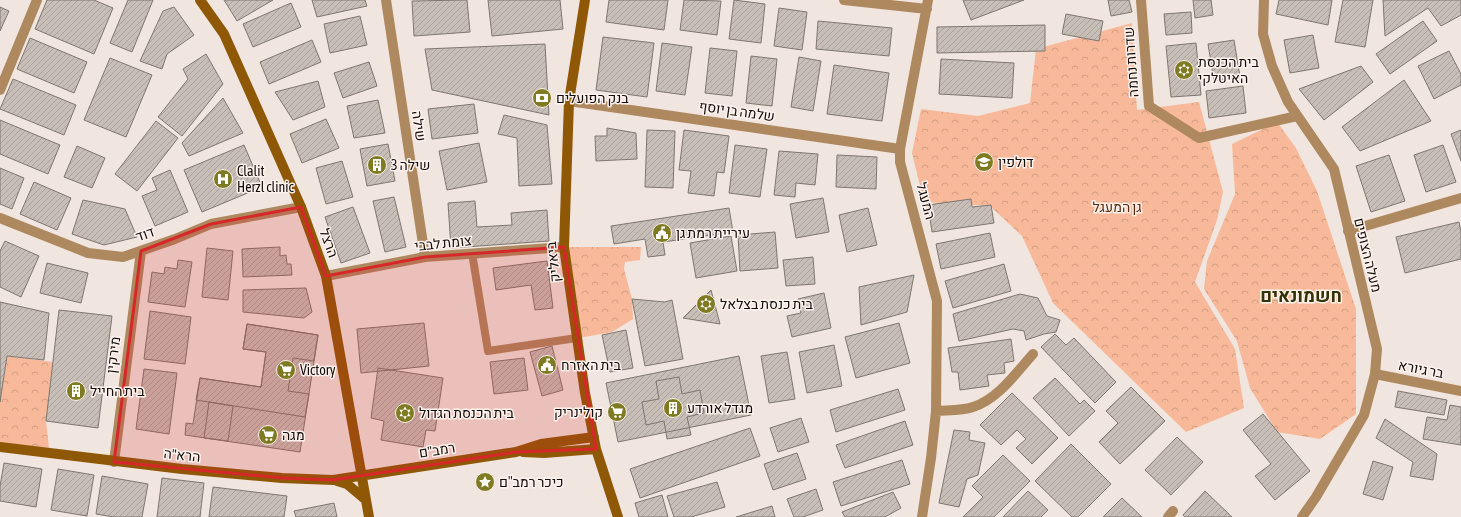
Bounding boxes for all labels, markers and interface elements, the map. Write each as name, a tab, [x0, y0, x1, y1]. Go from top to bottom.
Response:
street label: שדרות נחמה	[1121, 26, 1141, 98]
place label: בית הכנסת האיטלקי	[1198, 54, 1259, 86]
synagogue icon: בית הכנסת האיטלקי	[1173, 59, 1195, 81]
bank icon: בנק הפועלים	[531, 87, 553, 109]
place label: בנק הפועלים	[556, 90, 629, 106]
street label: שלמה בן יוסף	[698, 98, 776, 124]
street label: שילה	[409, 110, 429, 142]
school or university icon: דולפין	[973, 151, 995, 173]
building icon: שילה 3	[366, 154, 388, 176]
place label: דולפין	[998, 154, 1034, 170]
place label: שילה 3	[391, 157, 430, 173]
place label: Clalit Herzl clinic	[237, 163, 294, 195]
hospital icon: Clalit Herzl clinic	[212, 168, 234, 190]
street label: המעגל	[913, 181, 939, 221]
park label: גן המעגל	[1092, 199, 1142, 215]
street label: מעלה הצופים	[1351, 216, 1385, 294]
public building icon: עיריית רמת גן	[651, 222, 673, 244]
street label: דוד	[134, 223, 156, 245]
place label: עיריית רמת גן	[676, 225, 750, 241]
street label: הרצל	[316, 226, 342, 260]
street label: צומת לבבי	[414, 232, 473, 254]
street label: ביאליק	[543, 240, 563, 283]
district label: חשמונאים	[1260, 285, 1342, 306]
synagogue icon: בית כנסת בצלאל	[695, 293, 717, 315]
place label: בית כנסת בצלאל	[720, 296, 813, 312]
street label: מירקין	[103, 336, 123, 374]
public building icon: בית האזרח	[536, 354, 558, 376]
place label: בית האזרח	[561, 357, 621, 373]
street label: בר גיורא	[1397, 357, 1446, 381]
supermarket icon: Victory	[275, 359, 297, 381]
place label: Victory	[300, 362, 336, 378]
building icon: בית החייל	[65, 380, 87, 402]
place label: בית החייל	[90, 383, 145, 399]
building icon: מגדל אורדע	[662, 397, 684, 419]
place label: מגדל אורדע	[687, 400, 753, 416]
supermarket icon: קולינריק	[606, 401, 628, 423]
synagogue icon: בית הכנסת הגדול	[394, 402, 416, 424]
place label: קולינריק	[554, 404, 603, 420]
place label: בית הכנסת הגדול	[419, 405, 515, 421]
supermarket icon: מגה	[257, 424, 279, 446]
place label: מגה	[282, 427, 305, 443]
street label: רמב"ם	[418, 439, 456, 461]
street label: הרא"ה	[163, 445, 201, 465]
place icon: כיכר רמב"ם	[474, 471, 496, 493]
place label: כיכר רמב"ם	[499, 474, 564, 490]

